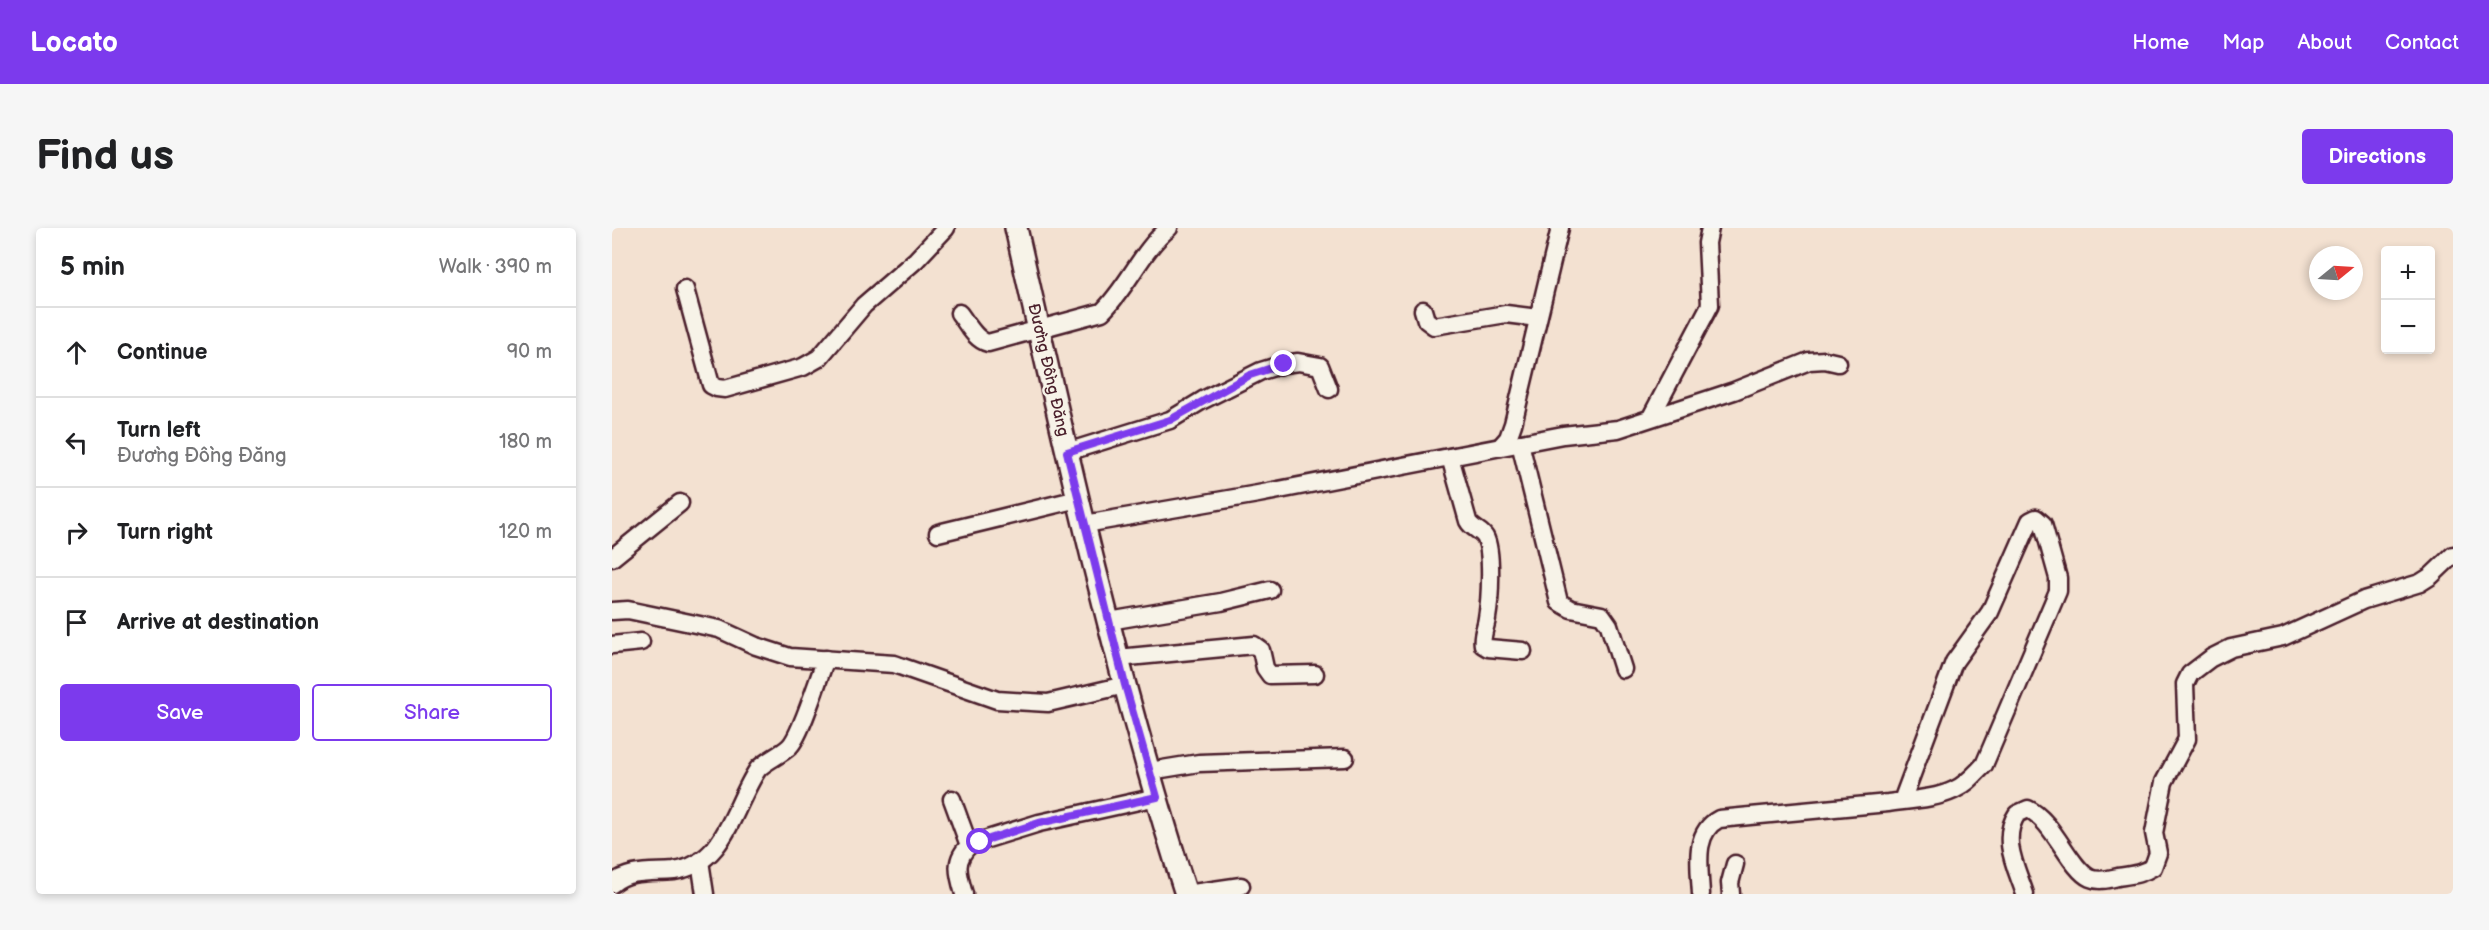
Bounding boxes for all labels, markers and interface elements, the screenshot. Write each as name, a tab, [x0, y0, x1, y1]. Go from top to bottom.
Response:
text: Locato	[30, 26, 118, 59]
text: Home	[2132, 30, 2189, 55]
text: Map	[2222, 30, 2264, 55]
text: About	[2297, 30, 2352, 55]
text: Contact	[2385, 30, 2459, 55]
button: Directions	[2302, 129, 2453, 184]
text: Find us	[36, 131, 174, 182]
north arrow	[2309, 246, 2363, 300]
map controls	[2381, 246, 2435, 354]
button: +	[2381, 246, 2435, 300]
text: 5 min	[60, 252, 125, 283]
text: Walk · 390 m	[439, 255, 552, 279]
button: −	[2381, 300, 2435, 354]
street label: Đường Đồng Đăng	[1023, 302, 1073, 438]
icon: ahead	[60, 336, 93, 369]
text: Continue	[117, 339, 207, 366]
text: 90 m	[507, 340, 552, 364]
route end	[1270, 350, 1296, 376]
text: Turn left	[117, 417, 201, 444]
icon: left	[60, 426, 93, 459]
text: 180 m	[499, 430, 552, 454]
text: Đường Đồng Đăng	[117, 444, 287, 468]
icon: right	[60, 516, 93, 549]
text: Turn right	[117, 519, 213, 546]
text: 120 m	[499, 520, 552, 544]
icon: arrive	[60, 606, 93, 639]
text: Arrive at destination	[117, 609, 319, 636]
button: Save	[60, 684, 300, 741]
button: Share	[312, 684, 552, 741]
route start	[966, 828, 992, 854]

